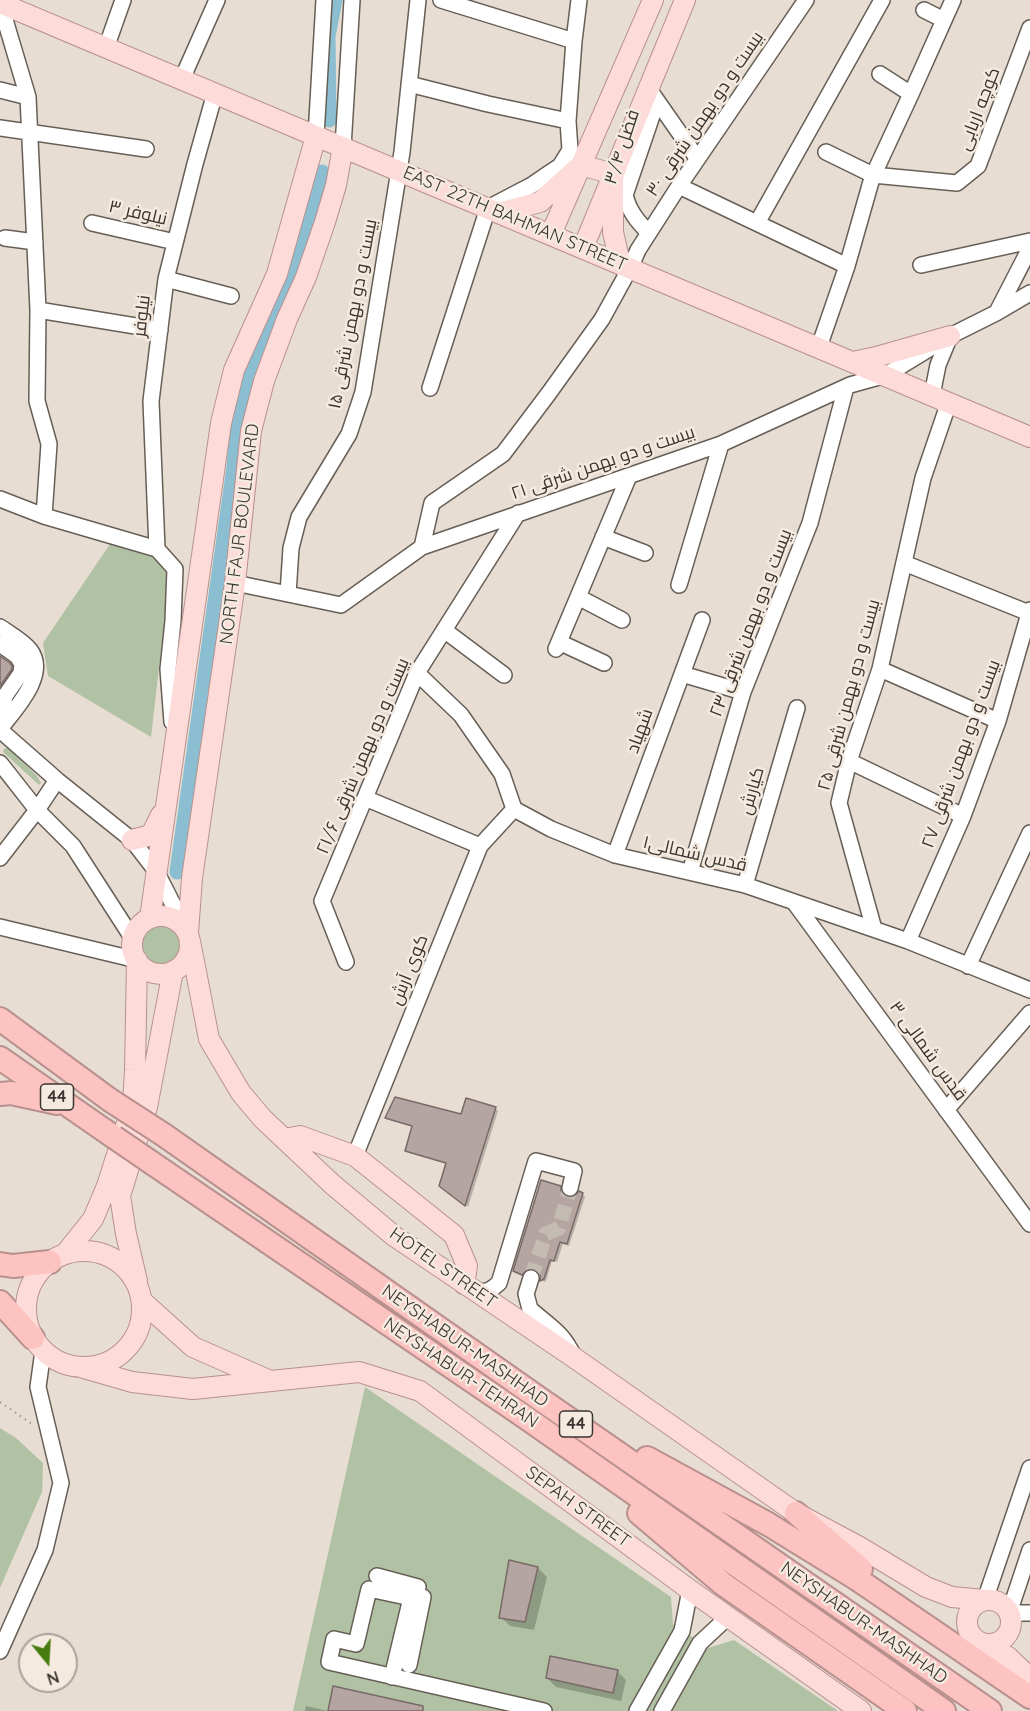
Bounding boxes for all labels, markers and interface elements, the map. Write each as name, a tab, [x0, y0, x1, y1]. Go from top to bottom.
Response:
street label: بیست و دو بهمن شرقی ۳۰	[642, 27, 768, 201]
street label: کوچه اربابی	[953, 64, 1005, 154]
street label: فضل ۳/۴	[600, 107, 644, 187]
street label: EAST 22TH BAHMAN STREET	[400, 162, 630, 276]
street label: نیلوفر ۳	[107, 196, 169, 230]
street label: بیست و دو بهمن شرقی ۱۵	[324, 217, 382, 411]
street label: نیلوفر	[129, 294, 155, 338]
street label: بیست و دو بهمن شرقی ۲۱	[508, 421, 698, 505]
street label: NORTH FAJR BOULEVARD	[216, 422, 264, 646]
street label: بیست و دو بهمن شرقی ۲۳	[705, 526, 797, 720]
street label: بیست و دو بهمن شرقی ۲۵	[813, 597, 885, 793]
street label: بیست و دو بهمن شرقی ۲۱/۶	[312, 655, 414, 857]
street label: بیست و دو بهمن شرقی ۲۷	[917, 657, 1005, 851]
street label: شهیاد	[622, 706, 658, 756]
street label: کیارش	[735, 765, 769, 817]
street label: قدس شمالی۱	[641, 832, 749, 876]
street label: کوی آرش	[385, 932, 433, 1008]
street label: قدس شمالی ۳	[885, 997, 971, 1105]
road number: 44	[40, 1084, 74, 1110]
street label: HOTEL STREET	[385, 1223, 501, 1313]
street label: NEYSHABUR-MASHHAD	[378, 1280, 552, 1412]
street label: NEYSHABUR-TEHRAN	[379, 1313, 543, 1433]
road number: 44	[560, 1411, 592, 1437]
street label: SEPAH STREET	[521, 1462, 635, 1552]
street label: NEYSHABUR-MASHHAD	[777, 1557, 951, 1689]
north arrow	[18, 1633, 78, 1693]
text: N	[44, 1667, 62, 1690]

